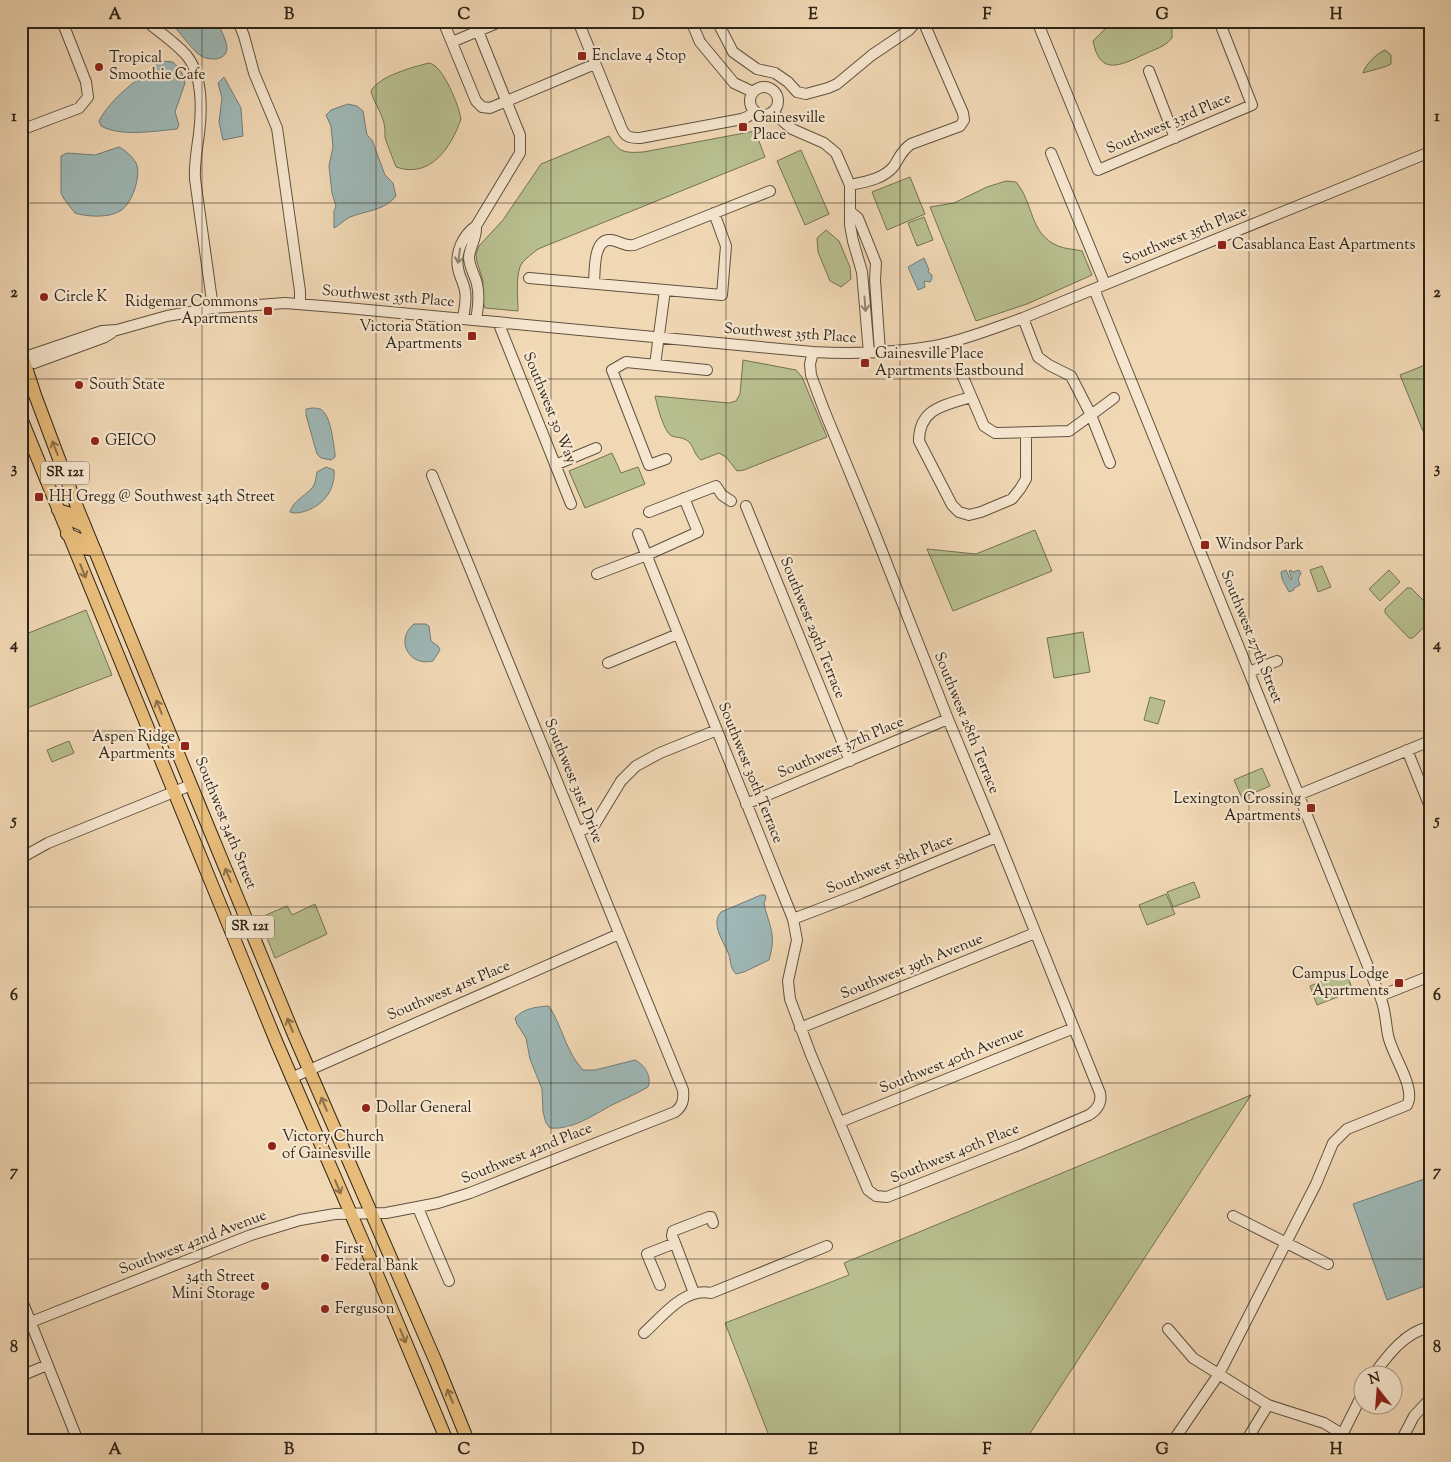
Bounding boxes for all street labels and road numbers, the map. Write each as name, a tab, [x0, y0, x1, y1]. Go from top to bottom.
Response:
street label: Southwest 33rd Place	[1103, 88, 1235, 160]
street label: Southwest 35th Place	[1119, 201, 1251, 271]
street label: Southwest 35th Place	[321, 281, 455, 313]
street label: Southwest 35th Place	[723, 319, 857, 349]
street label: Southwest 30 Way	[517, 349, 581, 467]
road number: SR 121	[41, 462, 89, 484]
street label: Southwest 29th Terrace	[774, 554, 850, 702]
street label: Southwest 27th Street	[1215, 567, 1287, 707]
street label: Southwest 28th Terrace	[928, 649, 1004, 797]
street label: Southwest 30th Terrace	[712, 699, 788, 847]
street label: Southwest 37th Place	[775, 712, 907, 784]
street label: Southwest 31st Drive	[538, 715, 608, 847]
street label: Southwest 34th Street	[189, 754, 261, 892]
street label: Southwest 38th Place	[823, 830, 957, 900]
road number: SR 121	[226, 916, 274, 939]
street label: Southwest 39th Avenue	[838, 929, 986, 1005]
street label: Southwest 41st Place	[384, 956, 514, 1026]
street label: Southwest 40th Avenue	[877, 1022, 1027, 1100]
street label: Southwest 42nd Place	[458, 1118, 596, 1190]
street label: Southwest 40th Place	[888, 1119, 1022, 1189]
street label: Southwest 42nd Avenue	[116, 1205, 270, 1281]

